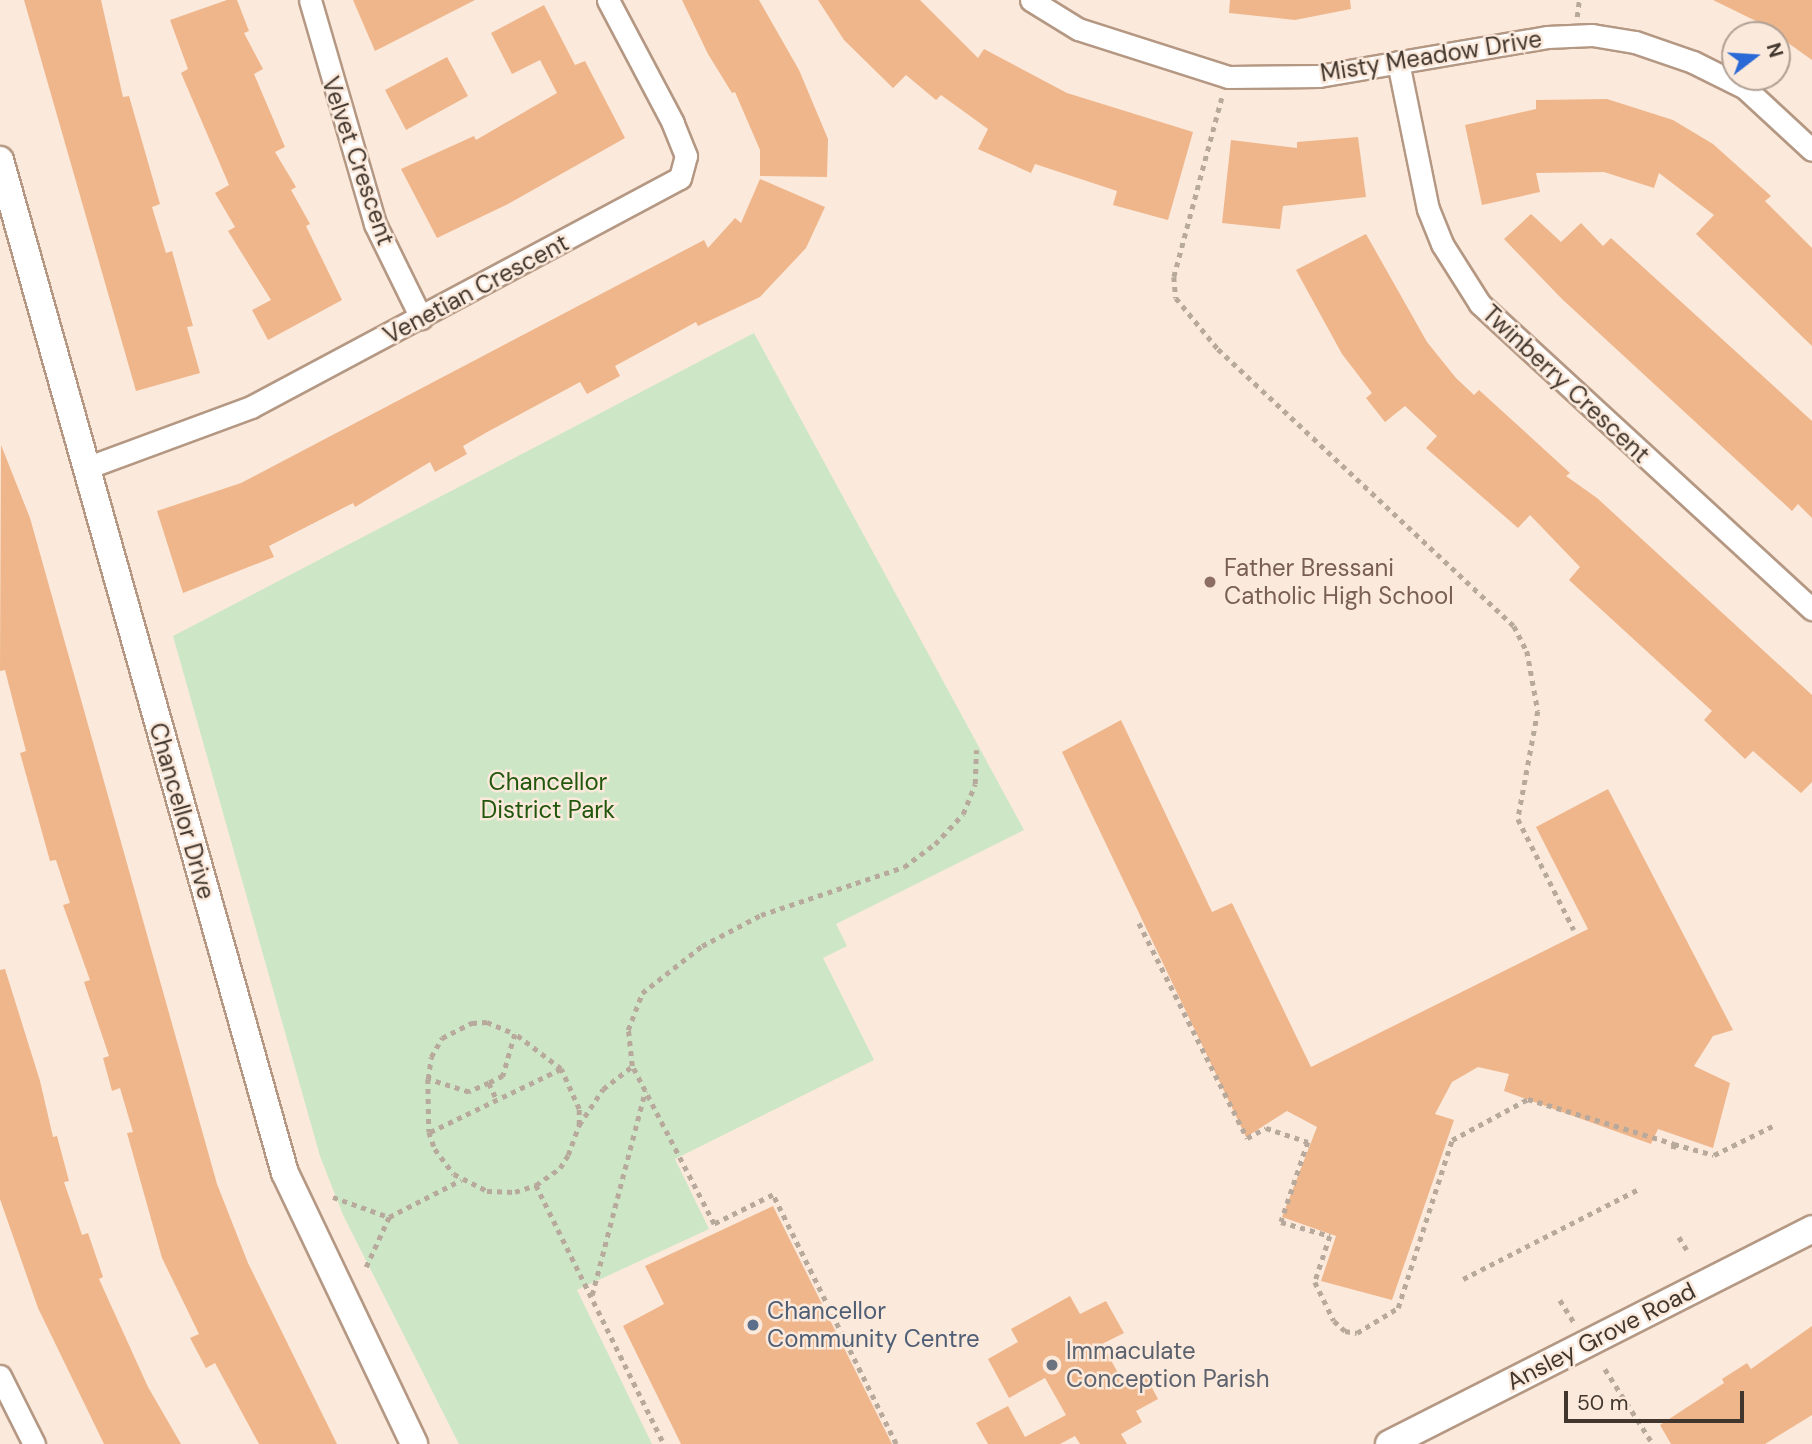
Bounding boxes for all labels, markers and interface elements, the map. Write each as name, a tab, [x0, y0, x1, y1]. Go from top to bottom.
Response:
north arrow	[1721, 21, 1791, 91]
street label: Misty Meadow Drive	[1318, 24, 1544, 88]
text: N	[1761, 40, 1789, 61]
street label: Velvet Crescent	[316, 73, 400, 249]
street label: Venetian Crescent	[379, 228, 573, 350]
street label: Twinberry Crescent	[1476, 299, 1656, 469]
place label: Father Bressani Catholic High School	[1224, 554, 1454, 610]
marker: Father Bressani Catholic High School	[1202, 574, 1218, 590]
street label: Chancellor Drive	[143, 719, 221, 903]
park label: Chancellor District Park	[481, 768, 615, 824]
street label: Ansley Grove Road	[1502, 1276, 1700, 1396]
place label: Chancellor Community Centre	[767, 1297, 980, 1353]
marker: Chancellor Community Centre	[745, 1317, 761, 1333]
place label: Immaculate Conception Parish	[1066, 1337, 1270, 1393]
marker: Immaculate Conception Parish	[1044, 1357, 1060, 1373]
scale bar	[1567, 1378, 1747, 1422]
text: 50 m	[1577, 1389, 1628, 1417]

